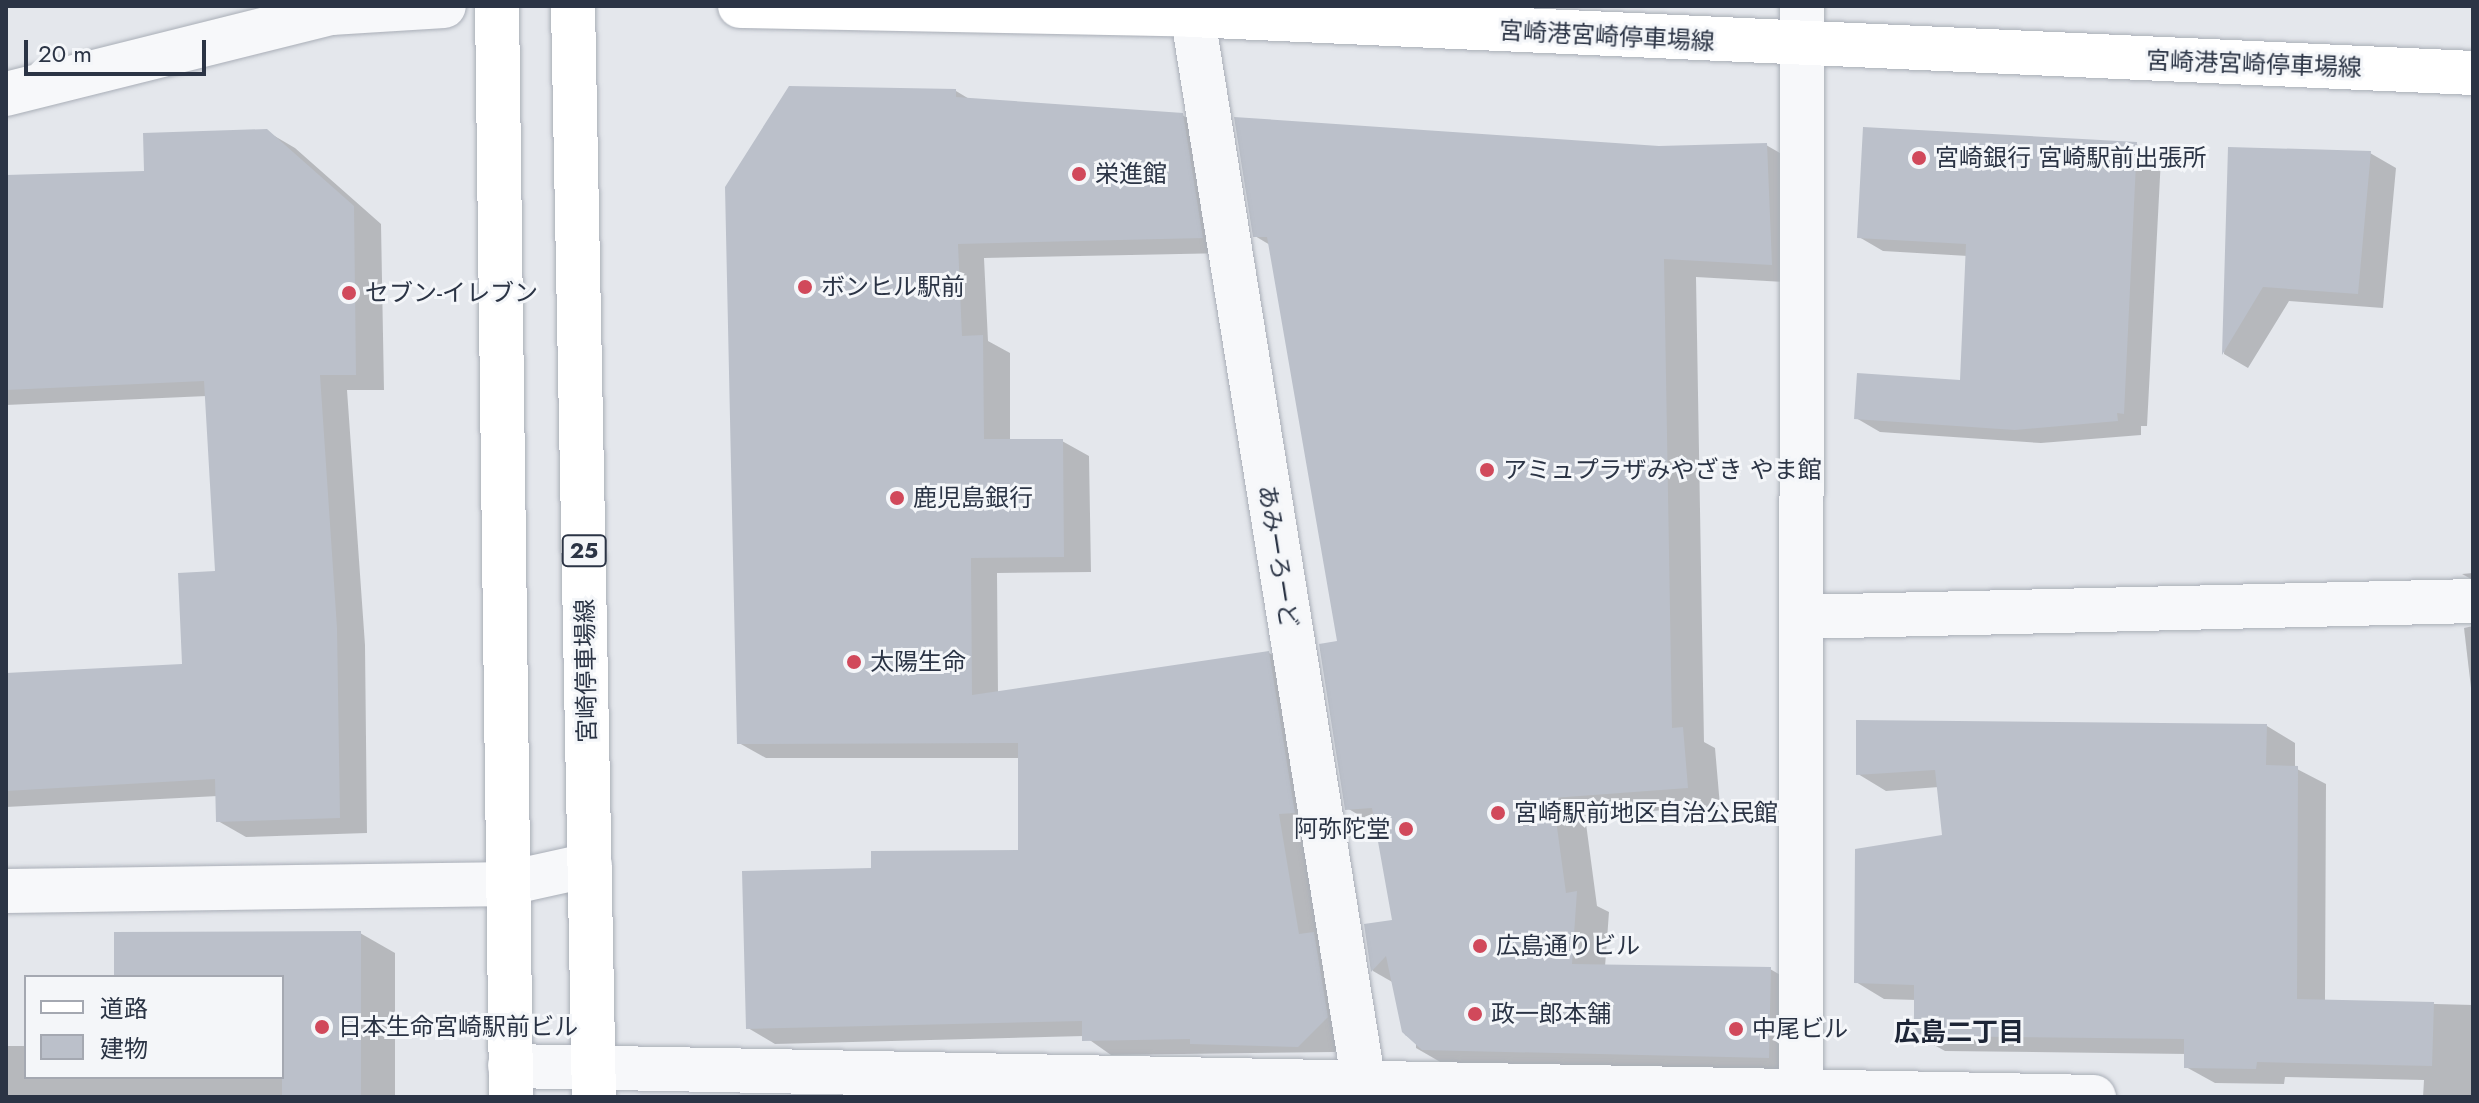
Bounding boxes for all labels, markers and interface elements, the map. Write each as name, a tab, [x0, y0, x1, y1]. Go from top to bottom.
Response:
street label: 宮崎港宮崎停車場線	[1498, 16, 1716, 56]
scale bar	[28, 24, 210, 74]
text: 20 m	[38, 36, 92, 71]
street label: 宮崎港宮崎停車場線	[2146, 46, 2362, 82]
place label: 宮崎銀行 宮崎駅前出張所	[1935, 144, 2206, 172]
marker: 宮崎銀行 宮崎駅前出張所	[1910, 149, 1928, 167]
place label: 栄進館	[1095, 160, 1167, 188]
marker: 栄進館	[1070, 165, 1088, 183]
place label: ボンヒル駅前	[821, 273, 965, 301]
marker: ボンヒル駅前	[796, 278, 814, 296]
place label: セブン-イレブン	[365, 279, 538, 307]
marker: セブン-イレブン	[340, 284, 358, 302]
place label: アミュプラザみやざき やま館	[1503, 456, 1822, 484]
marker: アミュプラザみやざき やま館	[1478, 461, 1496, 479]
street label: あみーろーど	[1253, 483, 1303, 629]
place label: 鹿児島銀行	[913, 484, 1033, 512]
marker: 鹿児島銀行	[888, 489, 906, 507]
road number: 25	[560, 533, 608, 569]
street label: 宮崎停車場線	[570, 599, 602, 743]
place label: 太陽生命	[870, 648, 966, 676]
marker: 太陽生命	[845, 653, 863, 671]
place label: 宮崎駅前地区自治公民館	[1514, 799, 1778, 827]
marker: 宮崎駅前地区自治公民館	[1489, 804, 1507, 822]
place label: 阿弥陀堂	[1294, 815, 1390, 843]
marker: 阿弥陀堂	[1397, 820, 1415, 838]
place label: 広島通りビル	[1496, 932, 1640, 960]
marker: 広島通りビル	[1471, 937, 1489, 955]
legend	[24, 975, 284, 1079]
text: 道路	[100, 991, 148, 1026]
place label: 政一郎本舗	[1491, 1000, 1611, 1028]
marker: 政一郎本舗	[1466, 1005, 1484, 1023]
place label: 日本生命宮崎駅前ビル	[338, 1013, 578, 1041]
place label: 中尾ビル	[1752, 1015, 1848, 1043]
district label: 広島二丁目	[1894, 1017, 2024, 1049]
marker: 日本生命宮崎駅前ビル	[313, 1018, 331, 1036]
marker: 中尾ビル	[1727, 1020, 1745, 1038]
text: 建物	[100, 1031, 148, 1066]

